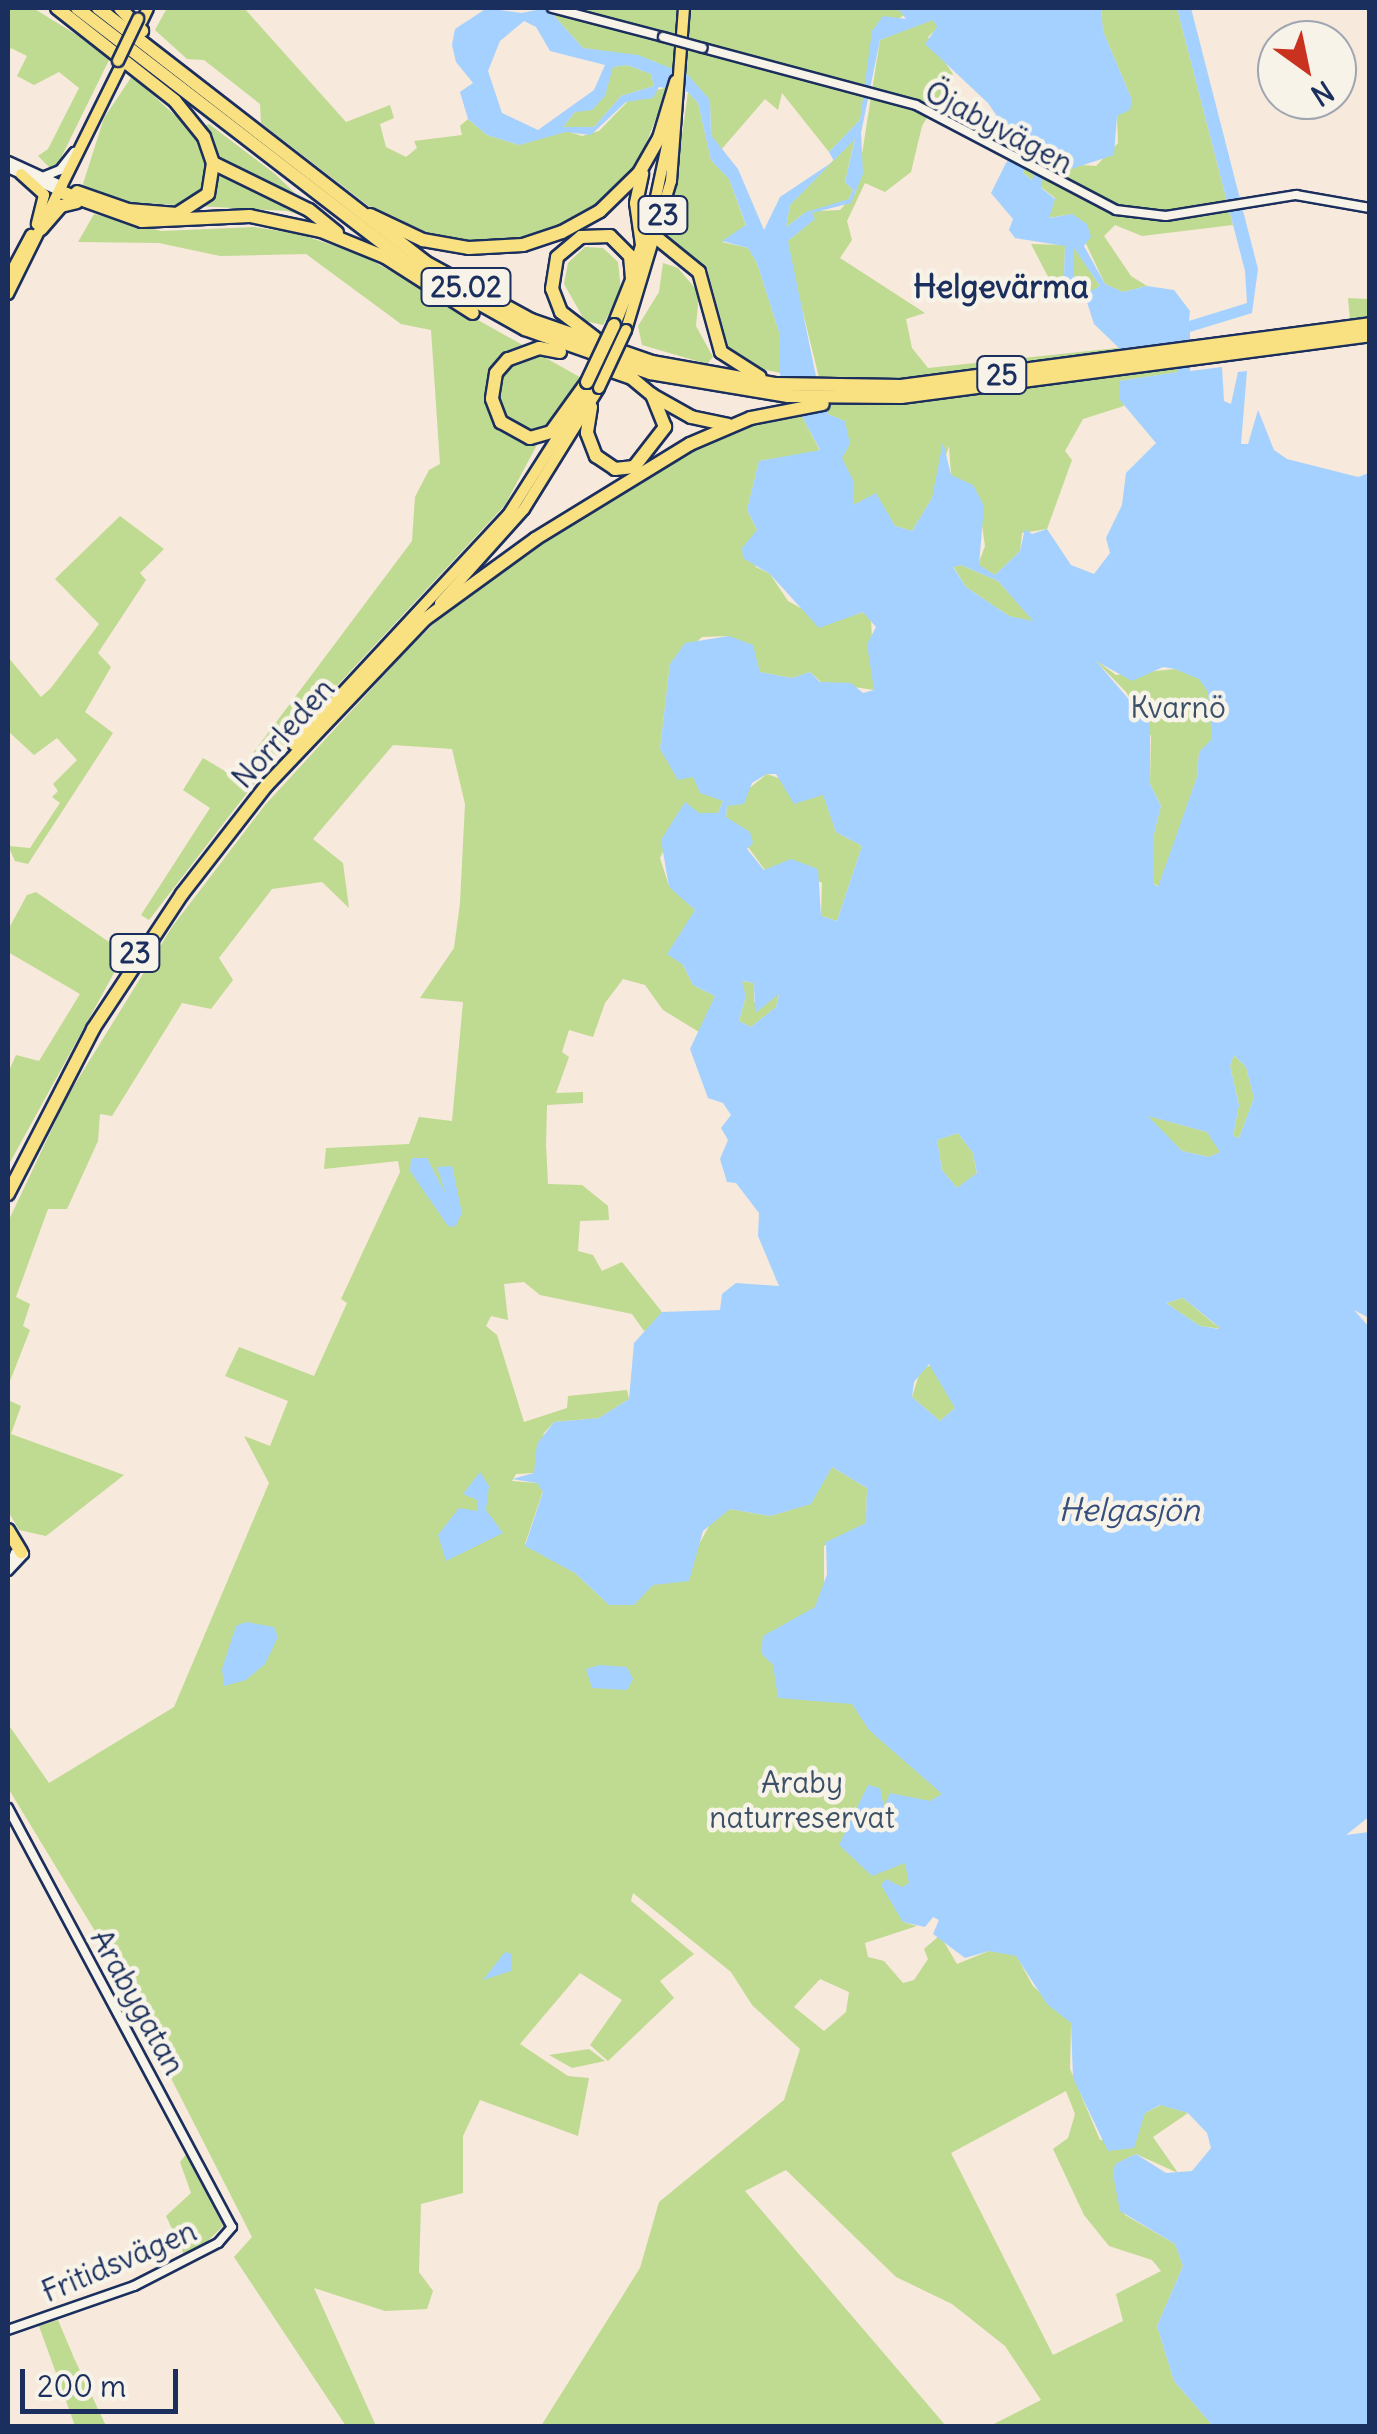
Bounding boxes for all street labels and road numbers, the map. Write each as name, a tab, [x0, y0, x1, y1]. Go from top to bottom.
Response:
street label: Öjabyvägen	[919, 73, 1079, 181]
road number: 23	[636, 192, 690, 238]
road number: 25.02	[418, 264, 514, 310]
road number: 25	[974, 352, 1030, 398]
street label: Norrleden	[224, 671, 342, 795]
road number: 23	[108, 930, 162, 976]
street label: Arabygatan	[83, 1923, 193, 2081]
street label: Fritidsvägen	[36, 2212, 202, 2310]

